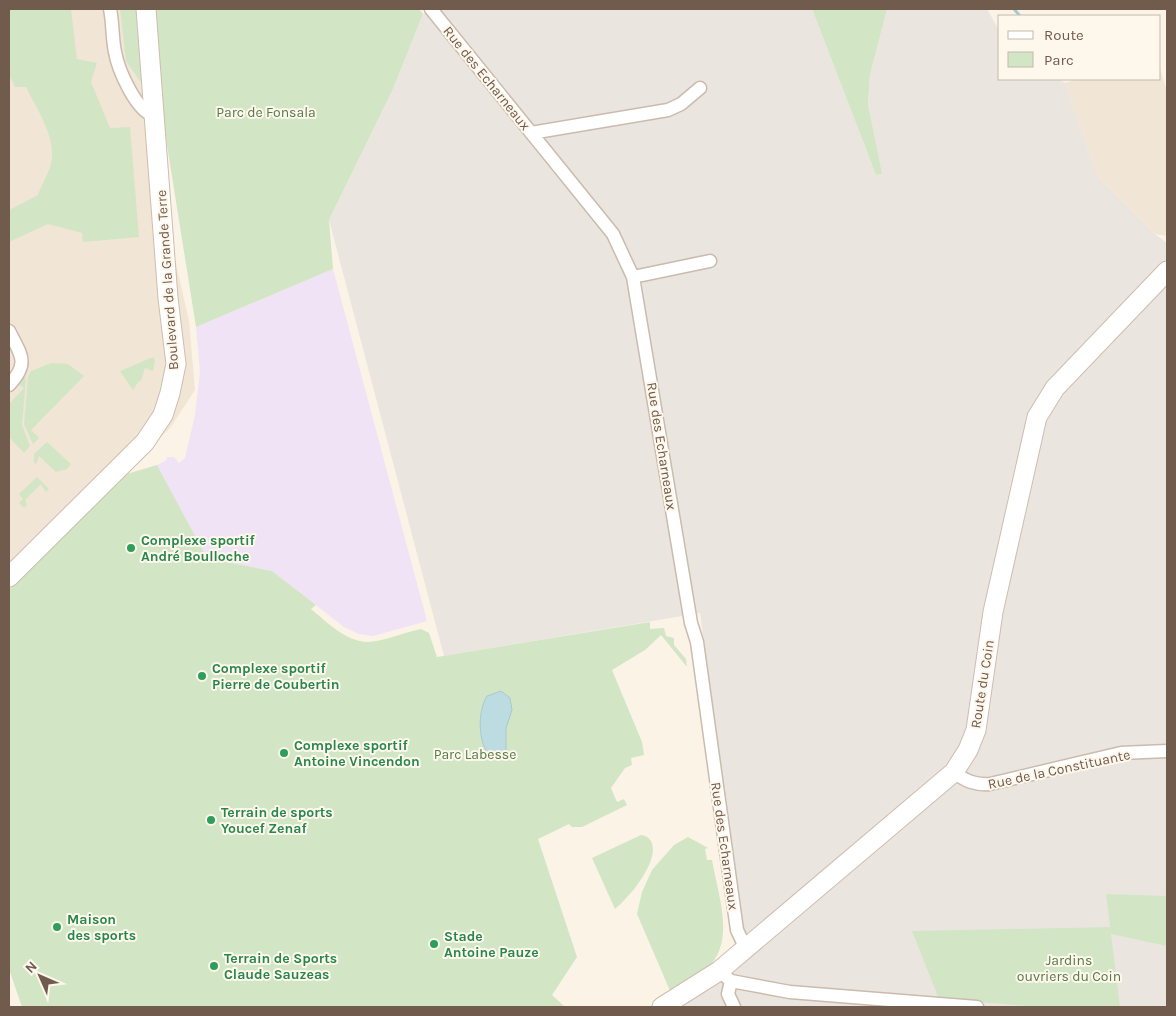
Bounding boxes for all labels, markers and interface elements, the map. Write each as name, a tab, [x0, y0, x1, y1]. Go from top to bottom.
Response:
legend	[998, 15, 1161, 80]
street label: Rue des Echarneaux	[439, 23, 534, 134]
text: Route	[1044, 26, 1084, 44]
text: Parc	[1044, 51, 1074, 69]
park label: Parc de Fonsala	[216, 104, 316, 121]
street label: Boulevard de la Grande Terre	[153, 189, 182, 371]
street label: Rue des Echarneaux	[643, 381, 680, 511]
place label: Complexe sportif André Boulloche	[141, 532, 255, 565]
marker: Complexe sportif André Boulloche	[125, 542, 137, 554]
street label: Route du Coin	[967, 639, 998, 730]
place label: Complexe sportif Pierre de Coubertin	[212, 660, 340, 693]
marker: Complexe sportif Pierre de Coubertin	[196, 670, 208, 682]
place label: Complexe sportif Antoine Vincendon	[294, 737, 420, 770]
park label: Parc Labesse	[434, 746, 516, 763]
street label: Rue de la Constituante	[986, 746, 1132, 793]
marker: Complexe sportif Antoine Vincendon	[278, 747, 290, 759]
street label: Rue des Echarneaux	[707, 781, 742, 911]
place label: Terrain de sports Youcef Zenaf	[221, 804, 333, 837]
marker: Terrain de sports Youcef Zenaf	[205, 814, 217, 826]
place label: Maison des sports	[67, 911, 136, 944]
marker: Maison des sports	[51, 921, 63, 933]
place label: Stade Antoine Pauze	[444, 928, 539, 961]
marker: Stade Antoine Pauze	[428, 938, 440, 950]
place label: Terrain de Sports Claude Sauzeas	[224, 950, 337, 983]
north arrow	[15, 951, 65, 1001]
park label: Jardins ouvriers du Coin	[1017, 952, 1121, 985]
text: N	[22, 958, 41, 977]
marker: Terrain de Sports Claude Sauzeas	[208, 960, 220, 972]

